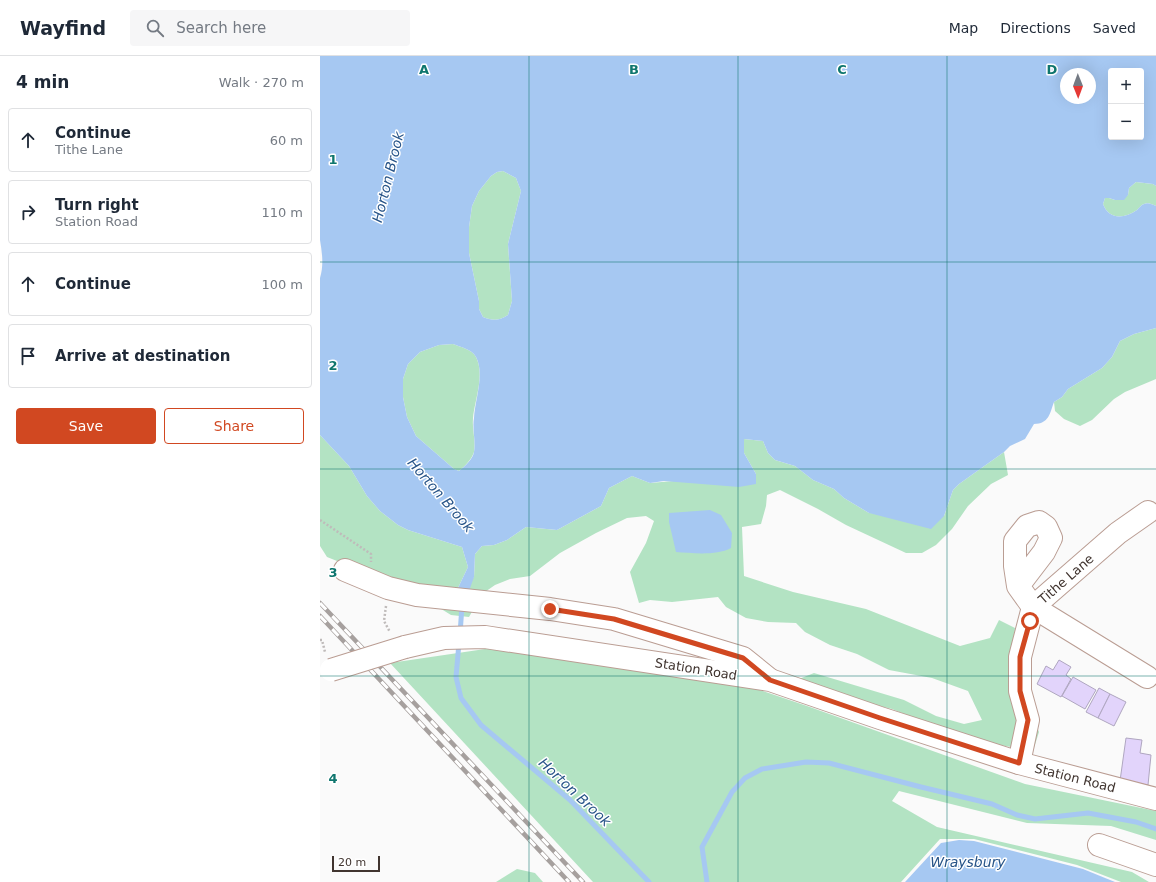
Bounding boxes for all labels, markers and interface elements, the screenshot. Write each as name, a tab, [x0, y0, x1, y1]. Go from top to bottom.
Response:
search box	[130, 10, 410, 46]
text: Wayfind	[20, 17, 106, 39]
icon: search	[144, 17, 166, 39]
text: Search here	[176, 19, 266, 37]
text: Map	[949, 20, 978, 36]
text: Directions	[1000, 20, 1071, 36]
text: Saved	[1093, 20, 1136, 36]
text: A	[419, 62, 429, 77]
text: B	[629, 62, 639, 77]
text: C	[837, 62, 847, 77]
text: D	[1047, 62, 1058, 77]
north arrow	[1060, 68, 1096, 104]
map controls	[1108, 68, 1144, 140]
button: +	[1108, 68, 1144, 104]
text: 4 min	[16, 72, 69, 92]
text: Walk · 270 m	[219, 75, 304, 90]
button: −	[1108, 104, 1144, 140]
text: Continue	[55, 124, 131, 142]
icon: ahead	[17, 129, 39, 151]
water label: Horton Brook	[369, 129, 407, 224]
text: 60 m	[270, 133, 303, 148]
text: Tithe Lane	[55, 142, 123, 157]
text: 1	[328, 152, 338, 167]
text: Turn right	[55, 196, 139, 214]
icon: right	[17, 201, 39, 223]
text: 110 m	[261, 205, 303, 220]
text: Station Road	[55, 214, 138, 229]
icon: ahead	[17, 273, 39, 295]
text: Continue	[55, 275, 131, 293]
text: 100 m	[261, 277, 303, 292]
icon: arrive	[17, 345, 39, 367]
text: Arrive at destination	[55, 347, 230, 365]
text: 2	[328, 358, 338, 373]
button: Save	[16, 408, 156, 444]
button: Share	[164, 408, 304, 444]
water label: Horton Brook	[405, 455, 478, 536]
street label: Tithe Lane	[1035, 551, 1097, 608]
text: 3	[328, 565, 338, 580]
route end	[541, 600, 559, 618]
route start	[1021, 612, 1039, 630]
street label: Station Road	[654, 655, 738, 683]
water label: Horton Brook	[536, 754, 615, 830]
street label: Station Road	[1033, 761, 1117, 795]
text: 4	[328, 771, 338, 786]
scale bar	[332, 854, 380, 873]
water label: Wraysbury	[930, 854, 1006, 870]
text: 20 m	[338, 856, 366, 869]

